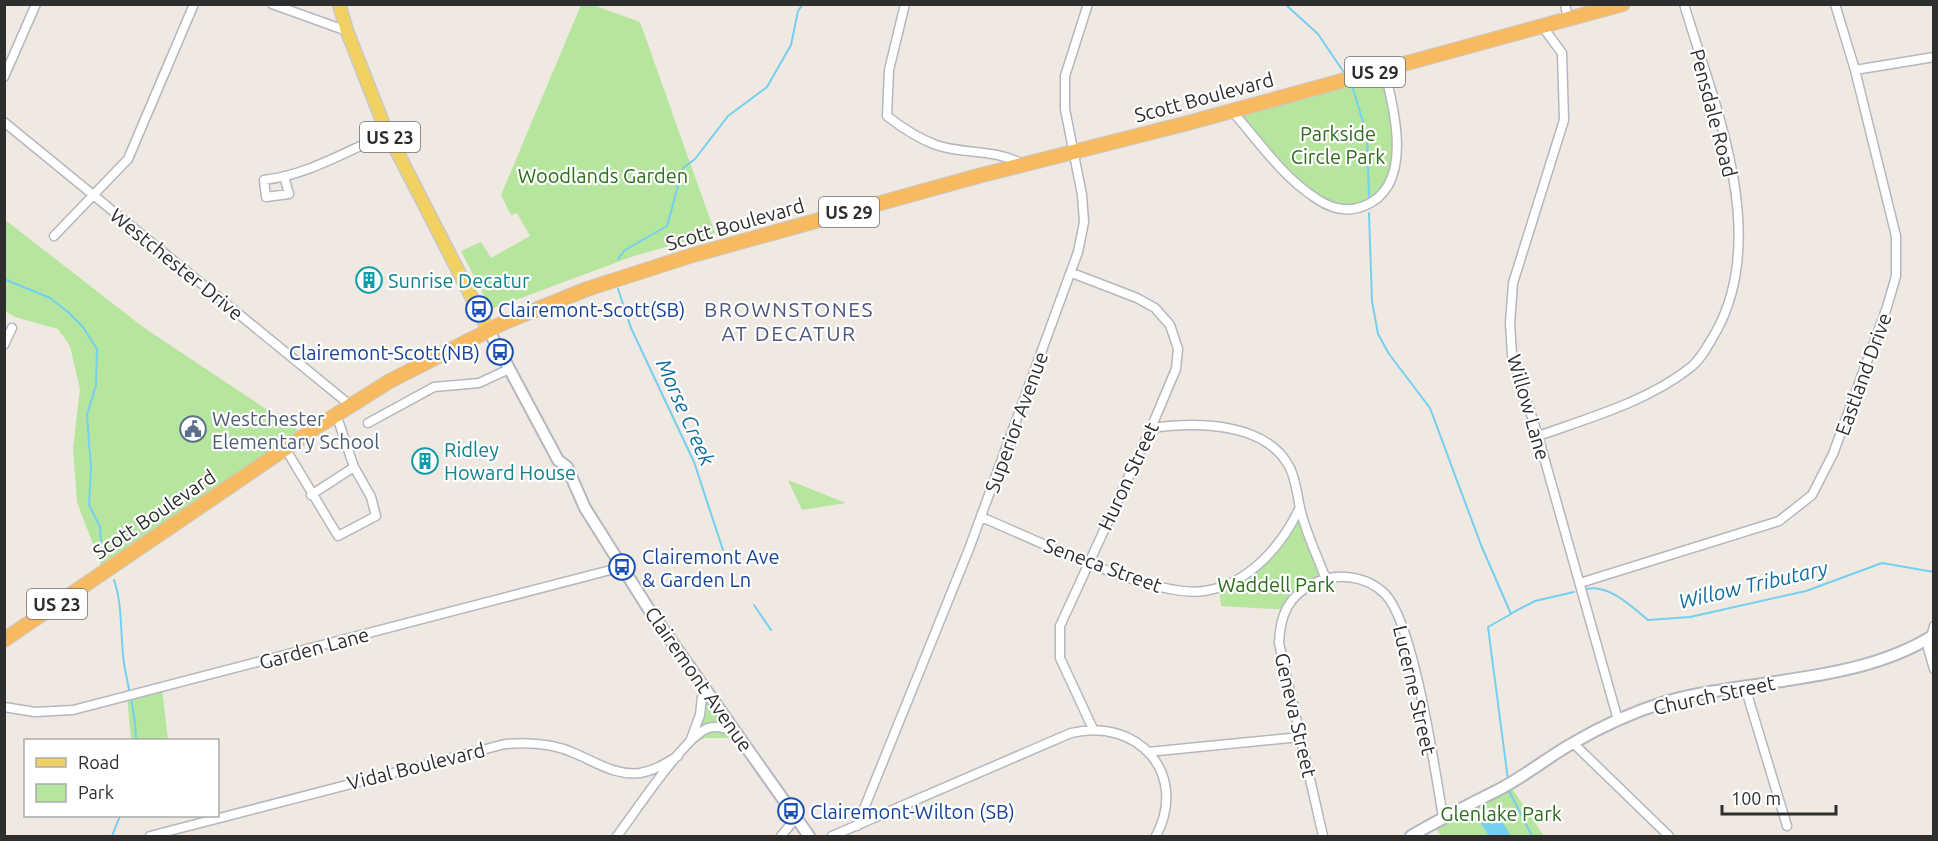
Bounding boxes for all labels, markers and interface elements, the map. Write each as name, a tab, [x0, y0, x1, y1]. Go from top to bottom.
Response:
street label: Pensdale Road	[1686, 46, 1742, 180]
road number: US 29	[1345, 57, 1405, 87]
street label: Scott Boulevard	[1132, 67, 1276, 127]
road number: US 23	[360, 122, 420, 152]
park label: Parkside Circle Park	[1291, 122, 1385, 168]
park label: Woodlands Garden	[518, 164, 688, 187]
street label: Scott Boulevard	[663, 193, 807, 255]
road number: US 29	[819, 197, 879, 227]
street label: Westchester Drive	[106, 203, 248, 325]
building icon: Sunrise Decatur	[354, 265, 384, 295]
place label: Sunrise Decatur	[388, 269, 530, 292]
bus stop icon: Clairemont-Scott(SB)	[464, 294, 494, 324]
district label: BROWNSTONES AT DECATUR	[704, 297, 874, 345]
place label: Clairemont-Scott(SB)	[498, 298, 685, 321]
street label: Eastland Drive	[1830, 310, 1896, 438]
bus stop icon: Clairemont-Scott(NB)	[485, 337, 515, 367]
place label: Clairemont-Scott(NB)	[289, 341, 480, 364]
street label: Superior Avenue	[980, 348, 1052, 496]
street label: Willow Lane	[1503, 351, 1555, 463]
water label: Morse Creek	[652, 355, 720, 469]
place label: Westchester Elementary School	[212, 407, 379, 453]
public building icon: Westchester Elementary School	[178, 414, 208, 444]
street label: Huron Street	[1093, 418, 1163, 534]
place label: Ridley Howard House	[444, 438, 576, 484]
building icon: Ridley Howard House	[410, 446, 440, 476]
street label: Scott Boulevard	[88, 464, 220, 564]
street label: Seneca Street	[1041, 533, 1165, 597]
place label: Clairemont Ave & Garden Ln	[642, 545, 780, 591]
bus stop icon: Clairemont Ave & Garden Ln	[607, 552, 637, 582]
water label: Willow Tributary	[1676, 555, 1831, 613]
park label: Waddell Park	[1217, 573, 1335, 596]
road number: US 23	[27, 589, 87, 619]
street label: Clairemont Avenue	[640, 602, 758, 756]
street label: Garden Lane	[257, 622, 371, 674]
street label: Lucerne Street	[1389, 623, 1441, 757]
street label: Geneva Street	[1270, 650, 1322, 780]
street label: Church Street	[1651, 671, 1777, 719]
street label: Vidal Boulevard	[345, 738, 487, 794]
legend	[24, 739, 219, 817]
text: Road	[78, 752, 120, 772]
scale bar	[1722, 778, 1836, 816]
text: Park	[78, 782, 114, 802]
text: 100 m	[1731, 788, 1781, 808]
bus stop icon: Clairemont-Wilton (SB)	[776, 796, 806, 826]
place label: Clairemont-Wilton (SB)	[810, 800, 1015, 823]
park label: Glenlake Park	[1440, 802, 1562, 825]

